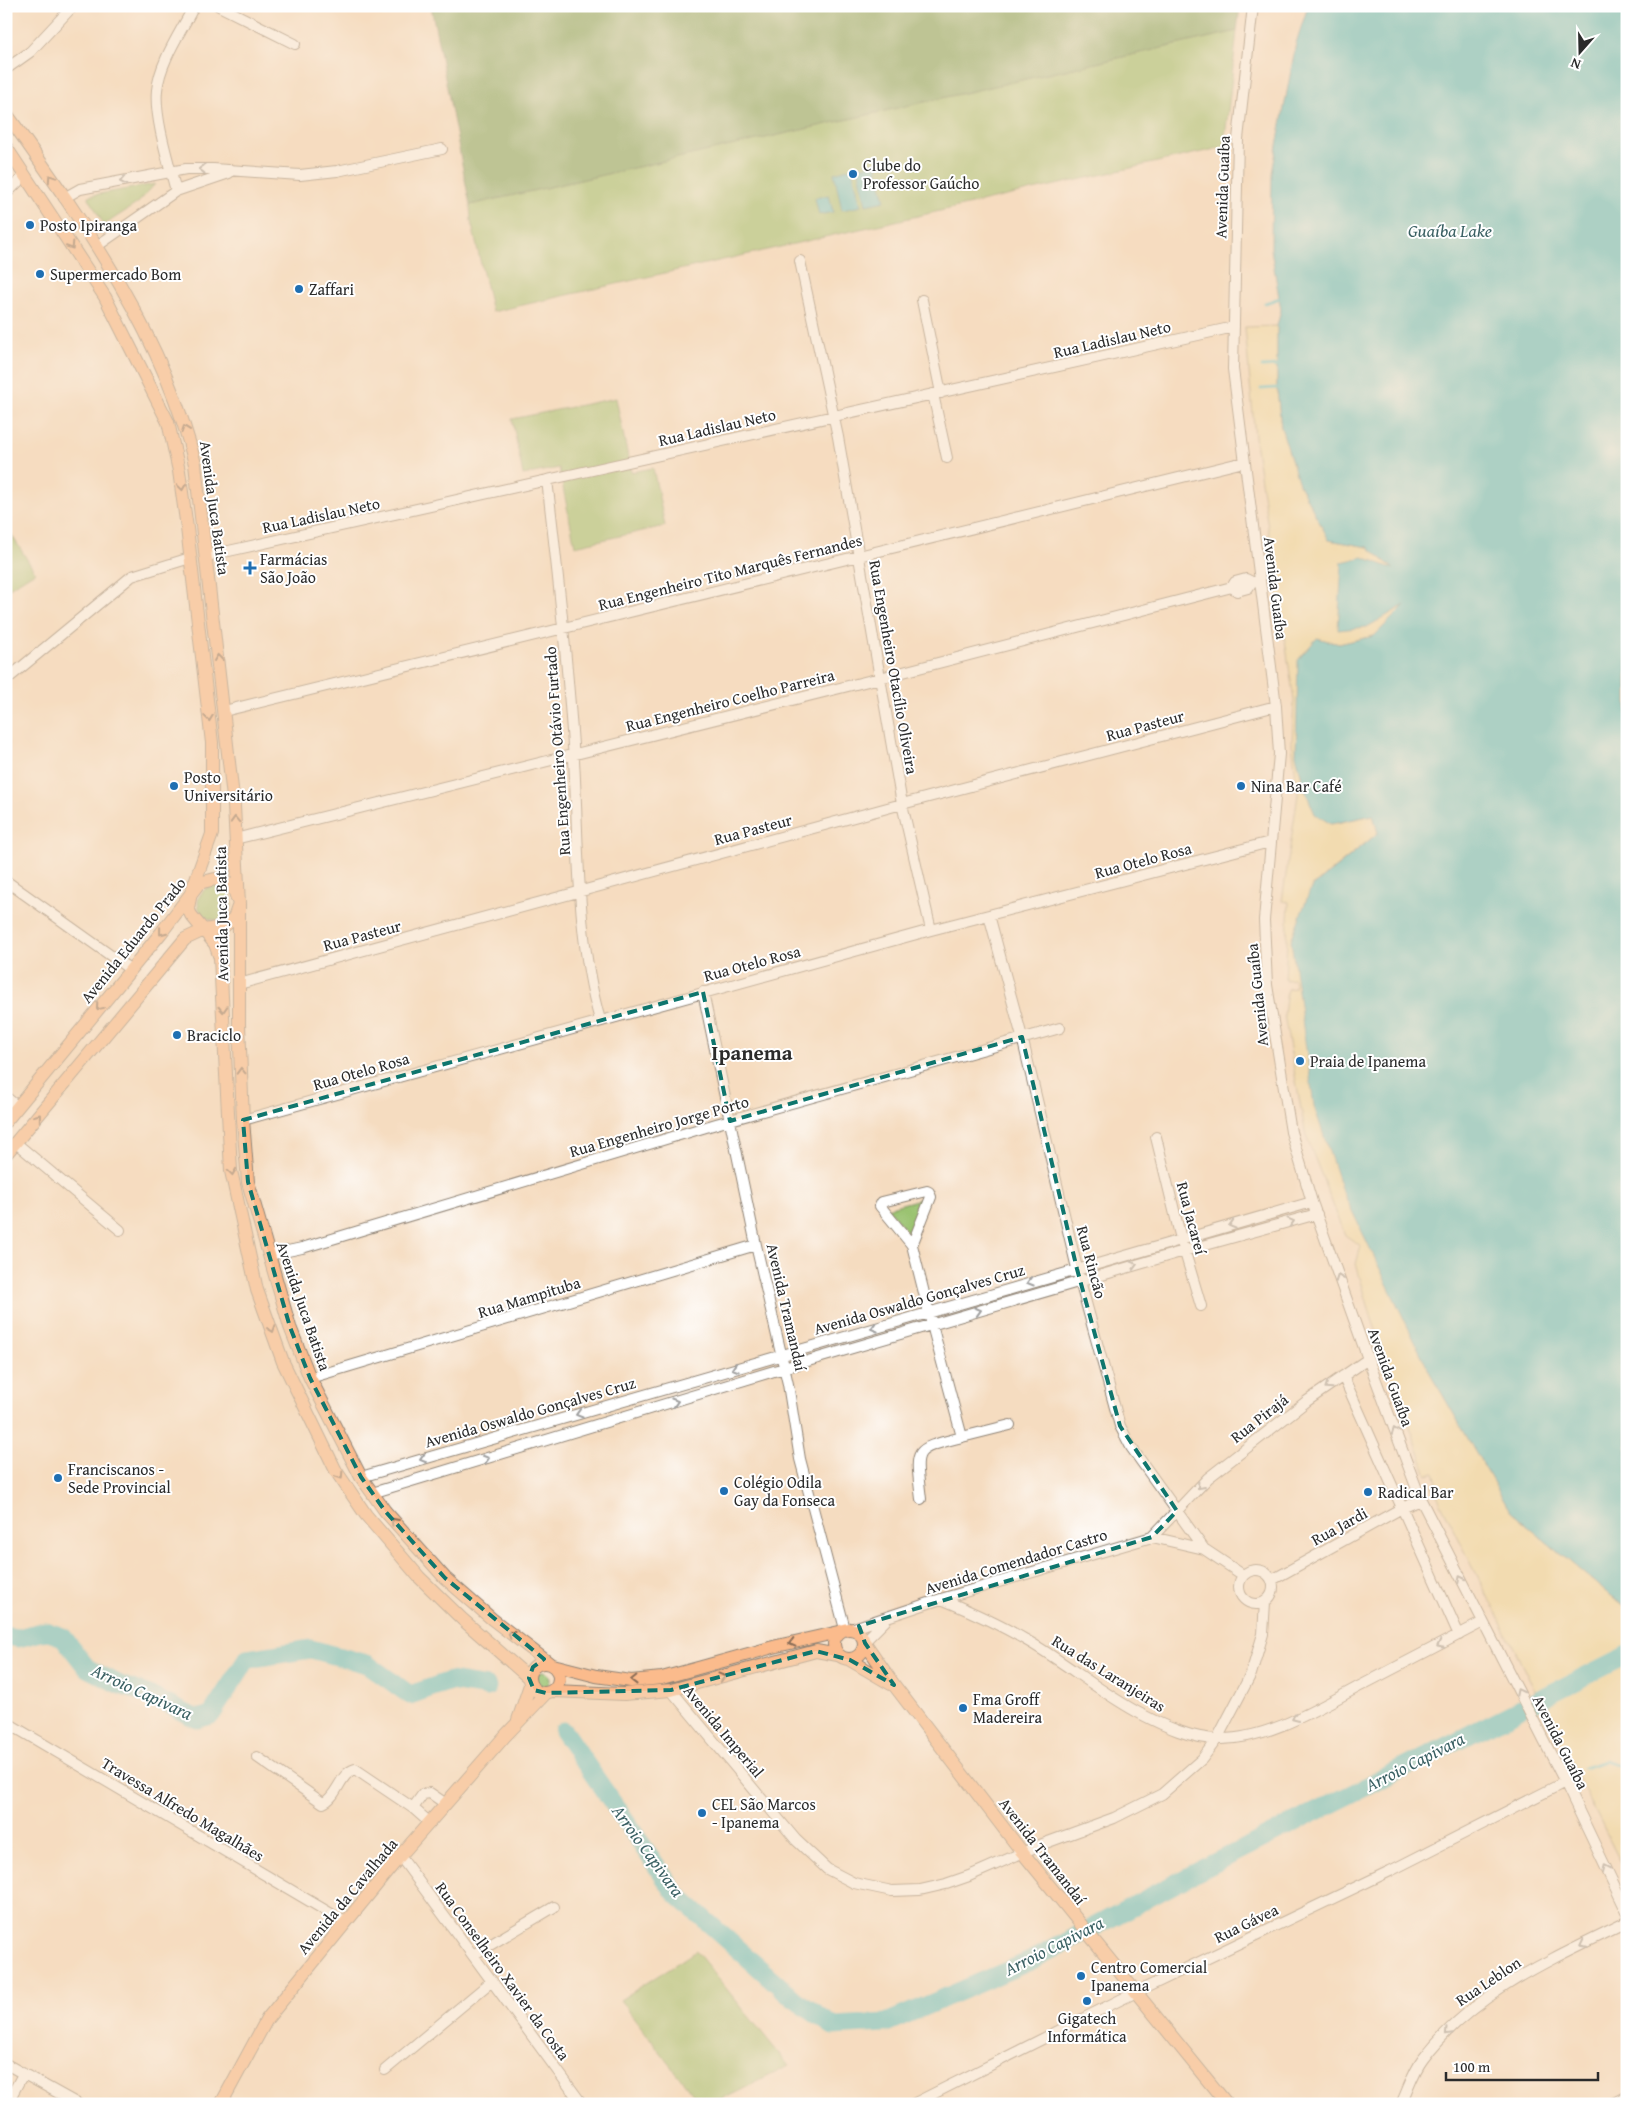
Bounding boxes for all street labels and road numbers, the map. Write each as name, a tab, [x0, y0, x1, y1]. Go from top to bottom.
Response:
street label: Avenida Guaíba	[1208, 135, 1236, 239]
street label: Rua Ladislau Neto	[1051, 314, 1173, 364]
street label: Rua Ladislau Neto	[656, 402, 778, 452]
street label: Avenida Juca Batista	[194, 439, 236, 577]
street label: Rua Ladislau Neto	[260, 491, 382, 539]
street label: Rua Engenheiro Tito Marquês Fernandes	[596, 528, 864, 616]
street label: Avenida Guaíba	[1258, 535, 1294, 641]
street label: Rua Engenheiro Otacílio Oliveira	[863, 558, 925, 776]
street label: Rua Engenheiro Otávio Furtado	[538, 646, 576, 856]
street label: Rua Engenheiro Coelho Parreira	[623, 662, 837, 738]
street label: Rua Pasteur	[1103, 703, 1187, 747]
street label: Rua Pasteur	[711, 807, 795, 851]
street label: Rua Otelo Rosa	[1092, 835, 1194, 884]
street label: Avenida Juca Batista	[208, 846, 234, 982]
street label: Avenida Eduardo Prado	[75, 872, 191, 1008]
street label: Rua Pasteur	[320, 913, 404, 957]
street label: Rua Otelo Rosa	[701, 938, 803, 987]
street label: Avenida Guaíba	[1240, 942, 1274, 1048]
street label: Rua Otelo Rosa	[310, 1046, 412, 1096]
street label: Rua Engenheiro Jorge Porto	[567, 1089, 751, 1163]
street label: Rua Jacareí	[1171, 1179, 1213, 1258]
street label: Rua Rincão	[1071, 1223, 1113, 1301]
street label: Avenida Juca Batista	[271, 1238, 338, 1374]
street label: Avenida Tramandaí	[761, 1241, 813, 1374]
street label: Avenida Oswaldo Gonçalves Cruz	[811, 1257, 1027, 1341]
street label: Rua Mampituba	[475, 1270, 584, 1324]
street label: Avenida Guaíba	[1362, 1324, 1420, 1430]
street label: Avenida Oswaldo Gonçalves Cruz	[422, 1370, 638, 1454]
street label: Rua Pirajá	[1225, 1387, 1293, 1448]
street label: Rua Jardi	[1306, 1500, 1372, 1551]
street label: Avenida Comendador Castro	[922, 1522, 1110, 1600]
street label: Rua das Laranjeiras	[1048, 1628, 1170, 1718]
street label: Avenida Imperial	[678, 1679, 770, 1783]
street label: Avenida Guaíba	[1527, 1691, 1595, 1794]
street label: Travessa Alfredo Magalhães	[97, 1751, 269, 1867]
street label: Avenida Tramandaí	[993, 1792, 1093, 1910]
street label: Avenida da Cavalhada	[291, 1832, 403, 1959]
street label: Rua Conselheiro Xavier da Costa	[430, 1877, 576, 2066]
street label: Rua Gávea	[1210, 1897, 1282, 1949]
street label: Rua Leblon	[1451, 1950, 1525, 2012]

